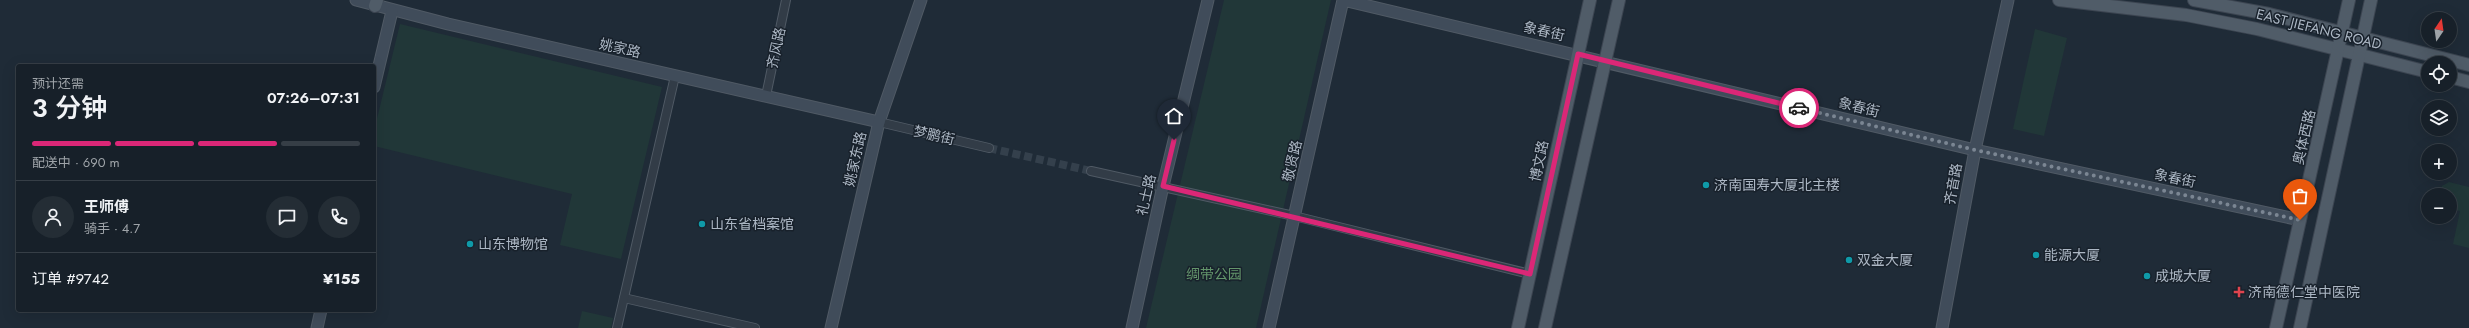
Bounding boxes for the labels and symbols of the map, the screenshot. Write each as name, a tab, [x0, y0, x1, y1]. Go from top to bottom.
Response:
street label: EAST JIEFANG ROAD	[2254, 4, 2384, 54]
north arrow	[2421, 12, 2457, 48]
street label: 象春街	[1521, 17, 1567, 45]
street label: 齐风路	[762, 25, 790, 71]
street label: 姚家路	[597, 34, 643, 62]
courier	[1779, 88, 1819, 128]
street label: 象春街	[1836, 92, 1882, 122]
pin	[1157, 99, 1191, 140]
street label: 奥体西路	[2288, 107, 2320, 167]
street label: 梦鹏街	[911, 121, 957, 149]
street label: 姚家东路	[839, 129, 871, 189]
street label: 敬贤路	[1278, 138, 1306, 184]
street label: 博文路	[1525, 138, 1553, 184]
street label: 齐音路	[1940, 162, 1966, 206]
street label: 象春街	[2152, 164, 2198, 192]
street label: 礼士路	[1132, 172, 1160, 218]
place label: 济南国寿大厦北主楼	[1714, 175, 1840, 195]
pin	[2283, 179, 2317, 220]
marker: 济南国寿大厦北主楼	[1701, 180, 1711, 190]
place label: 山东省档案馆	[710, 214, 794, 234]
marker: 山东省档案馆	[697, 219, 707, 229]
place label: 山东博物馆	[478, 234, 548, 254]
marker: 山东博物馆	[465, 239, 475, 249]
place label: 能源大厦	[2044, 245, 2100, 265]
place label: 双金大厦	[1857, 250, 1913, 270]
marker: 能源大厦	[2031, 250, 2041, 260]
marker: 双金大厦	[1844, 255, 1854, 265]
park label: 绸带公园	[1186, 264, 1242, 284]
place label: 成城大厦	[2155, 266, 2211, 286]
marker: 成城大厦	[2142, 271, 2152, 281]
place label: 济南德仁堂中医院	[2248, 282, 2360, 302]
marker: 济南德仁堂中医院	[2233, 286, 2245, 298]

